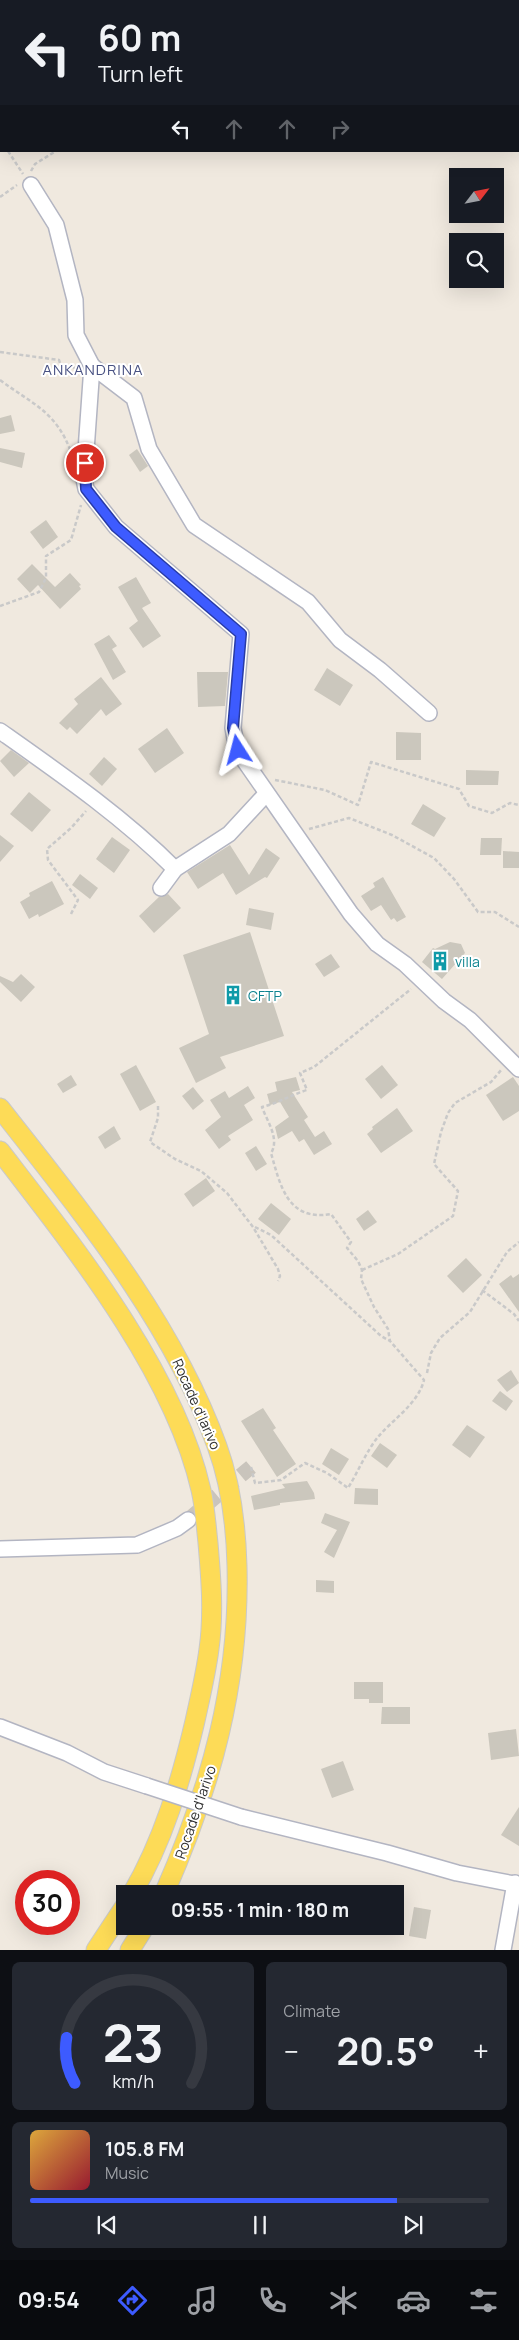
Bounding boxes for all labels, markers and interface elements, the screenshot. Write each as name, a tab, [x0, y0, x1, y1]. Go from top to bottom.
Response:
text: 60 m	[98, 14, 181, 62]
icon: left	[15, 20, 80, 85]
text: Turn left	[98, 59, 183, 89]
icon: left	[167, 115, 195, 143]
icon: ahead	[220, 115, 248, 143]
icon: ahead	[273, 115, 301, 143]
icon: right	[326, 115, 354, 143]
north arrow	[449, 168, 504, 222]
map controls	[449, 168, 504, 288]
button: search	[449, 233, 504, 288]
district label: ANKANDRINA	[42, 359, 144, 380]
pin	[64, 442, 106, 484]
icon: arrive	[71, 449, 99, 477]
position arrow	[211, 723, 263, 775]
building icon: villa	[429, 950, 451, 972]
place label: villa	[455, 952, 480, 971]
building icon: CFTP	[222, 984, 244, 1006]
place label: CFTP	[248, 986, 282, 1005]
street label: Rocade d'Iarivo	[168, 1356, 226, 1452]
street label: Rocade d'Iarivo	[170, 1763, 220, 1861]
speed limit sign: 30	[15, 1870, 80, 1935]
text: 09:55 · 1 min · 180 m	[171, 1897, 349, 1923]
text: Climate	[284, 2000, 340, 2022]
text: 23	[102, 2007, 163, 2078]
text: 20.5°	[336, 2024, 435, 2076]
text: −	[284, 2032, 299, 2070]
text: +	[473, 2032, 489, 2070]
text: km/h	[112, 2069, 154, 2093]
text: 105.8 FM	[105, 2136, 184, 2162]
text: Music	[105, 2162, 149, 2184]
icon: previous	[93, 2211, 121, 2239]
icon: pause	[246, 2211, 274, 2239]
icon: next	[399, 2211, 427, 2239]
icon: directions	[115, 2283, 150, 2318]
icon: music	[185, 2283, 220, 2318]
icon: phone	[255, 2283, 290, 2318]
icon: climate	[326, 2283, 361, 2318]
icon: car	[396, 2283, 431, 2318]
icon: filters	[466, 2283, 501, 2318]
text: 09:54	[18, 2285, 80, 2315]

